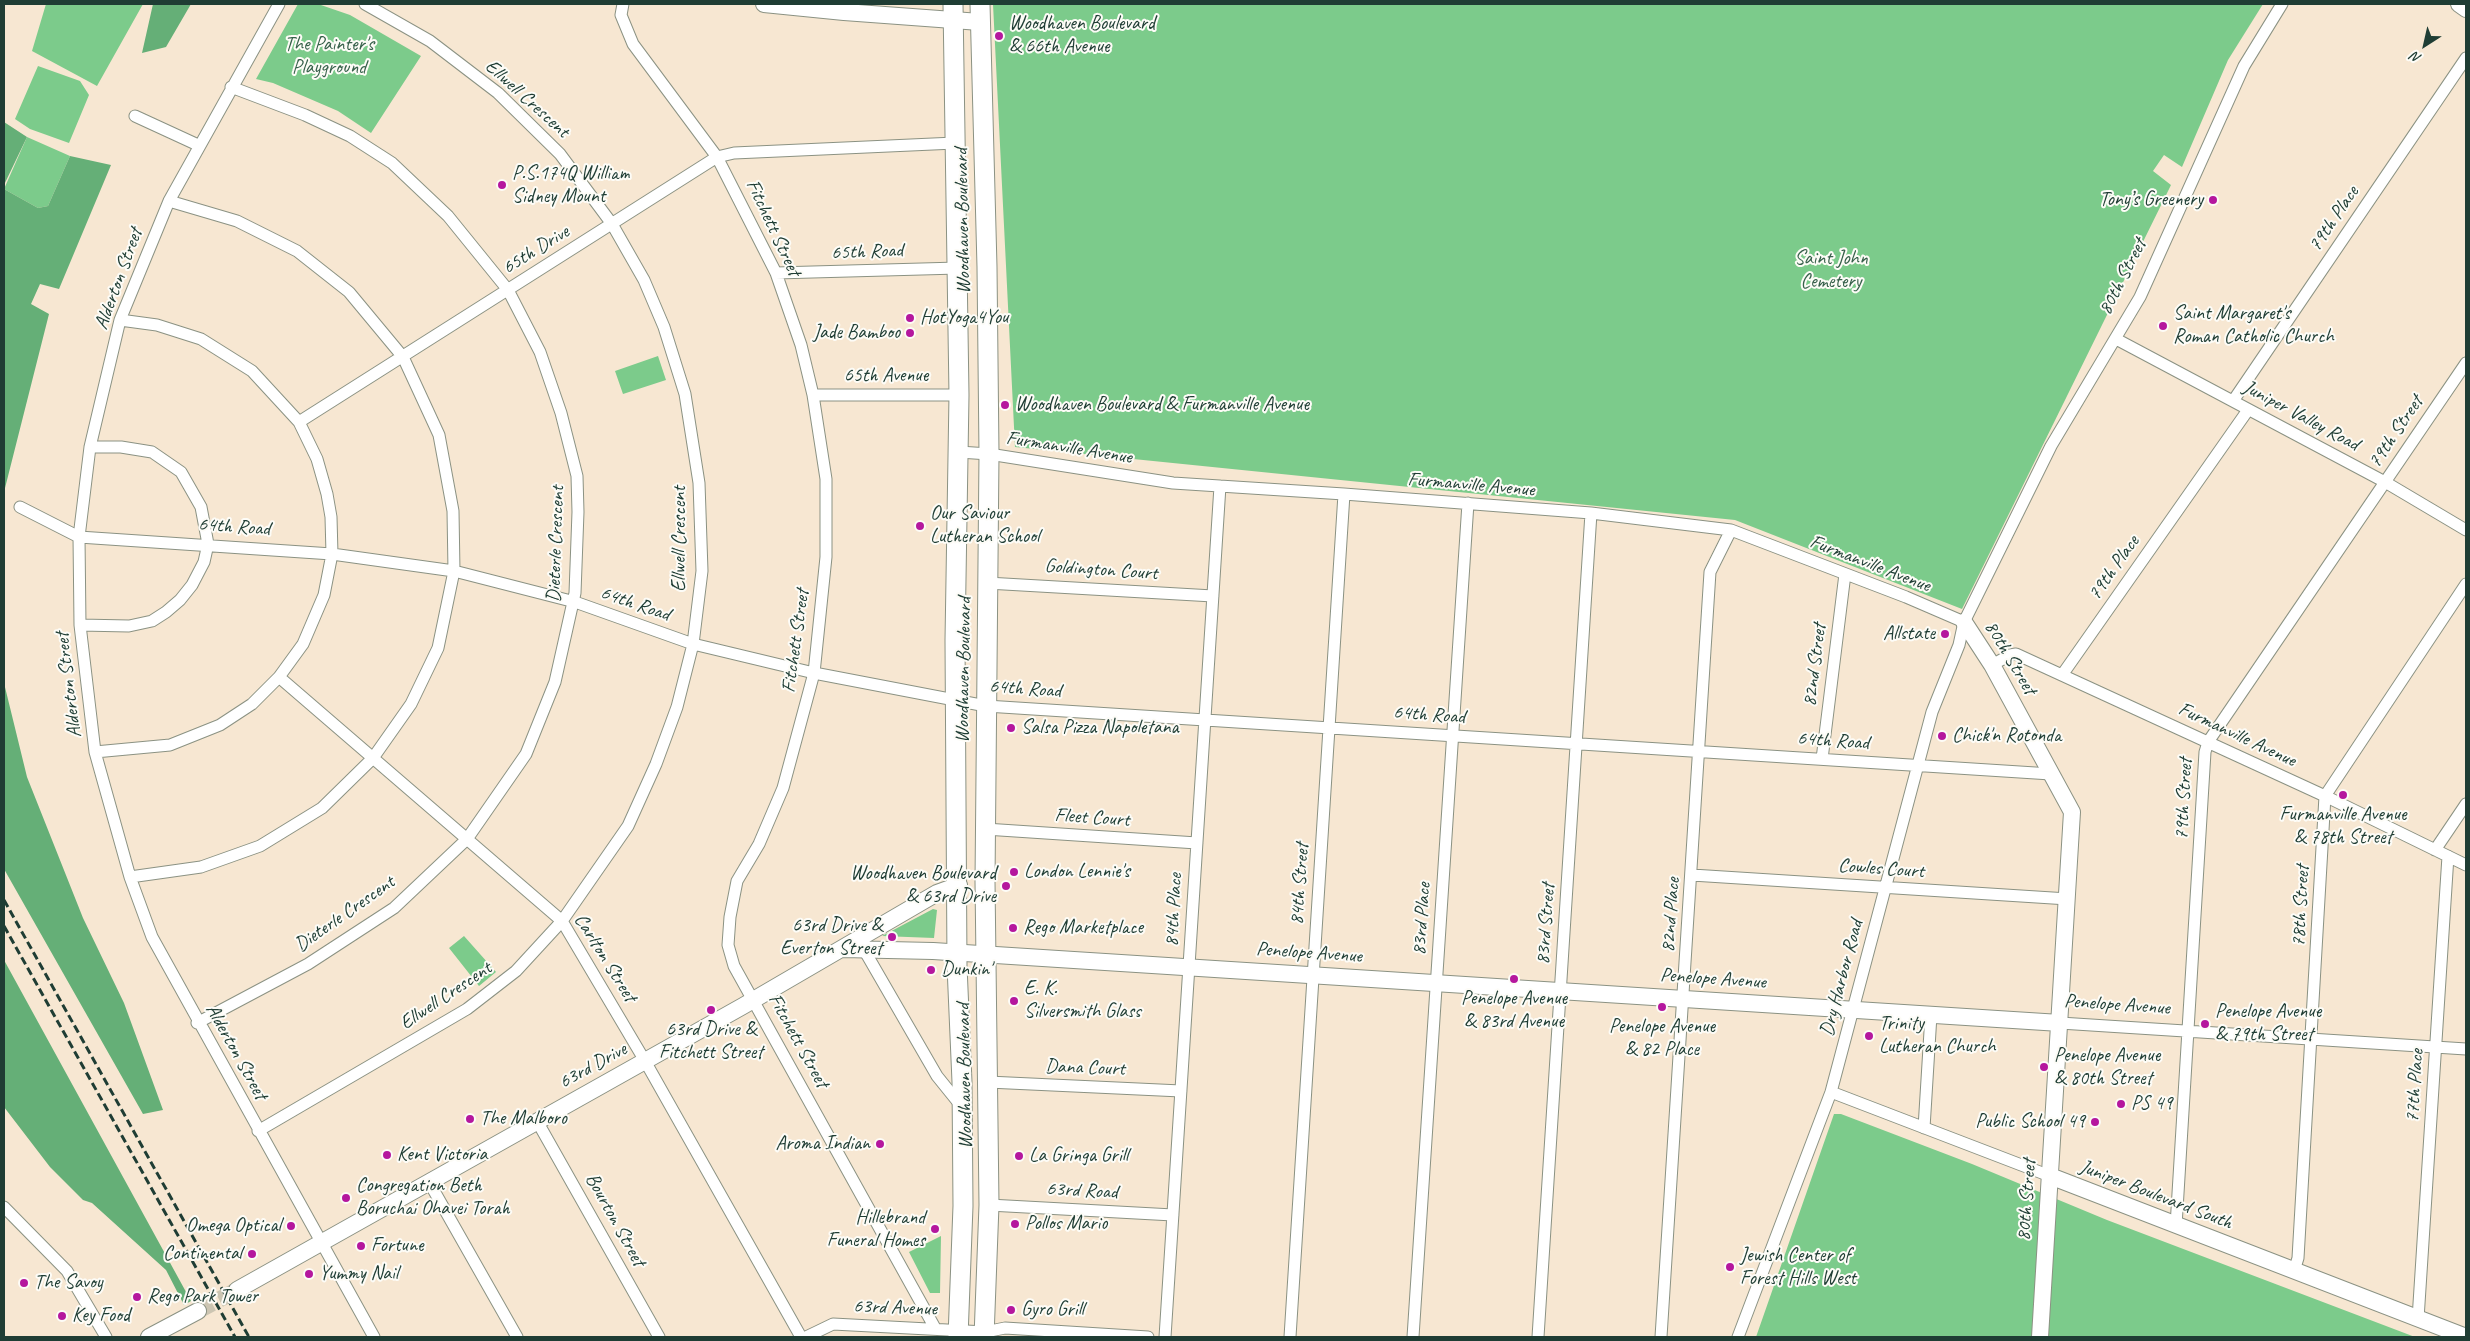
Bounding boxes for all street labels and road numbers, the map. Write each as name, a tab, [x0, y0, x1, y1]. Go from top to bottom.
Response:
street label: Ellwell Crescent	[480, 55, 574, 143]
street label: Woodhaven Boulevard	[950, 148, 976, 294]
street label: Fitchett Street	[740, 176, 806, 280]
street label: 79th Place	[2303, 182, 2365, 256]
street label: 65th Drive	[498, 220, 574, 280]
street label: Alderton Street	[90, 225, 148, 333]
street label: 80th Street	[2094, 235, 2152, 319]
street label: 65th Road	[831, 239, 903, 265]
street label: 65th Avenue	[844, 364, 928, 388]
street label: Juniper Valley Road	[2239, 375, 2363, 457]
street label: 79th Street	[2363, 391, 2429, 473]
street label: Furmanville Avenue	[1004, 426, 1134, 470]
street label: Furmanville Avenue	[1407, 468, 1535, 502]
street label: Dieterle Crescent	[542, 485, 570, 603]
street label: Ellwell Crescent	[668, 486, 692, 592]
street label: 64th Road	[197, 513, 271, 541]
street label: Furmanville Avenue	[1806, 530, 1934, 598]
street label: 79th Place	[2083, 531, 2145, 605]
street label: Goldington Court	[1044, 554, 1158, 586]
street label: 64th Road	[597, 581, 673, 627]
street label: Fitchett Street	[777, 588, 815, 694]
street label: Woodhaven Boulevard	[951, 597, 977, 743]
street label: 80th Street	[1979, 617, 2041, 699]
street label: 82nd Street	[1798, 622, 1832, 708]
street label: Alderton Street	[51, 631, 87, 739]
street label: 64th Road	[988, 675, 1062, 703]
street label: Furmanville Avenue	[2174, 697, 2300, 773]
street label: 64th Road	[1392, 701, 1466, 729]
street label: 64th Road	[1796, 727, 1870, 755]
street label: 79th Street	[2170, 757, 2198, 841]
street label: Fleet Court	[1054, 803, 1130, 833]
street label: 84th Street	[1285, 842, 1315, 926]
street label: Cowles Court	[1837, 854, 1925, 884]
street label: 78th Street	[2287, 864, 2315, 948]
street label: Dieterle Crescent	[290, 871, 400, 957]
street label: 84th Place	[1160, 873, 1188, 947]
street label: 82nd Place	[1656, 877, 1686, 953]
street label: 83rd Place	[1407, 882, 1437, 956]
street label: 83rd Street	[1531, 883, 1561, 965]
street label: Carlton Street	[568, 909, 642, 1007]
street label: Dry Harbor Road	[1815, 917, 1869, 1039]
street label: Penelope Avenue	[1255, 937, 1363, 969]
street label: Ellwell Crescent	[396, 957, 496, 1035]
street label: Penelope Avenue	[1659, 963, 1767, 995]
street label: Penelope Avenue	[2063, 989, 2171, 1021]
street label: Fitchett Street	[762, 990, 834, 1092]
street label: Alderton Street	[200, 1000, 272, 1104]
street label: Woodhaven Boulevard	[952, 1003, 978, 1149]
street label: 63rd Drive	[555, 1038, 631, 1094]
street label: 77th Place	[2400, 1048, 2430, 1124]
street label: Dana Court	[1045, 1055, 1125, 1081]
street label: Juniper Boulevard South	[2076, 1155, 2236, 1235]
street label: 80th Street	[2012, 1158, 2042, 1242]
street label: Bourton Street	[580, 1169, 650, 1271]
street label: 63rd Road	[1046, 1177, 1118, 1205]
street label: 63rd Avenue	[853, 1295, 937, 1321]

